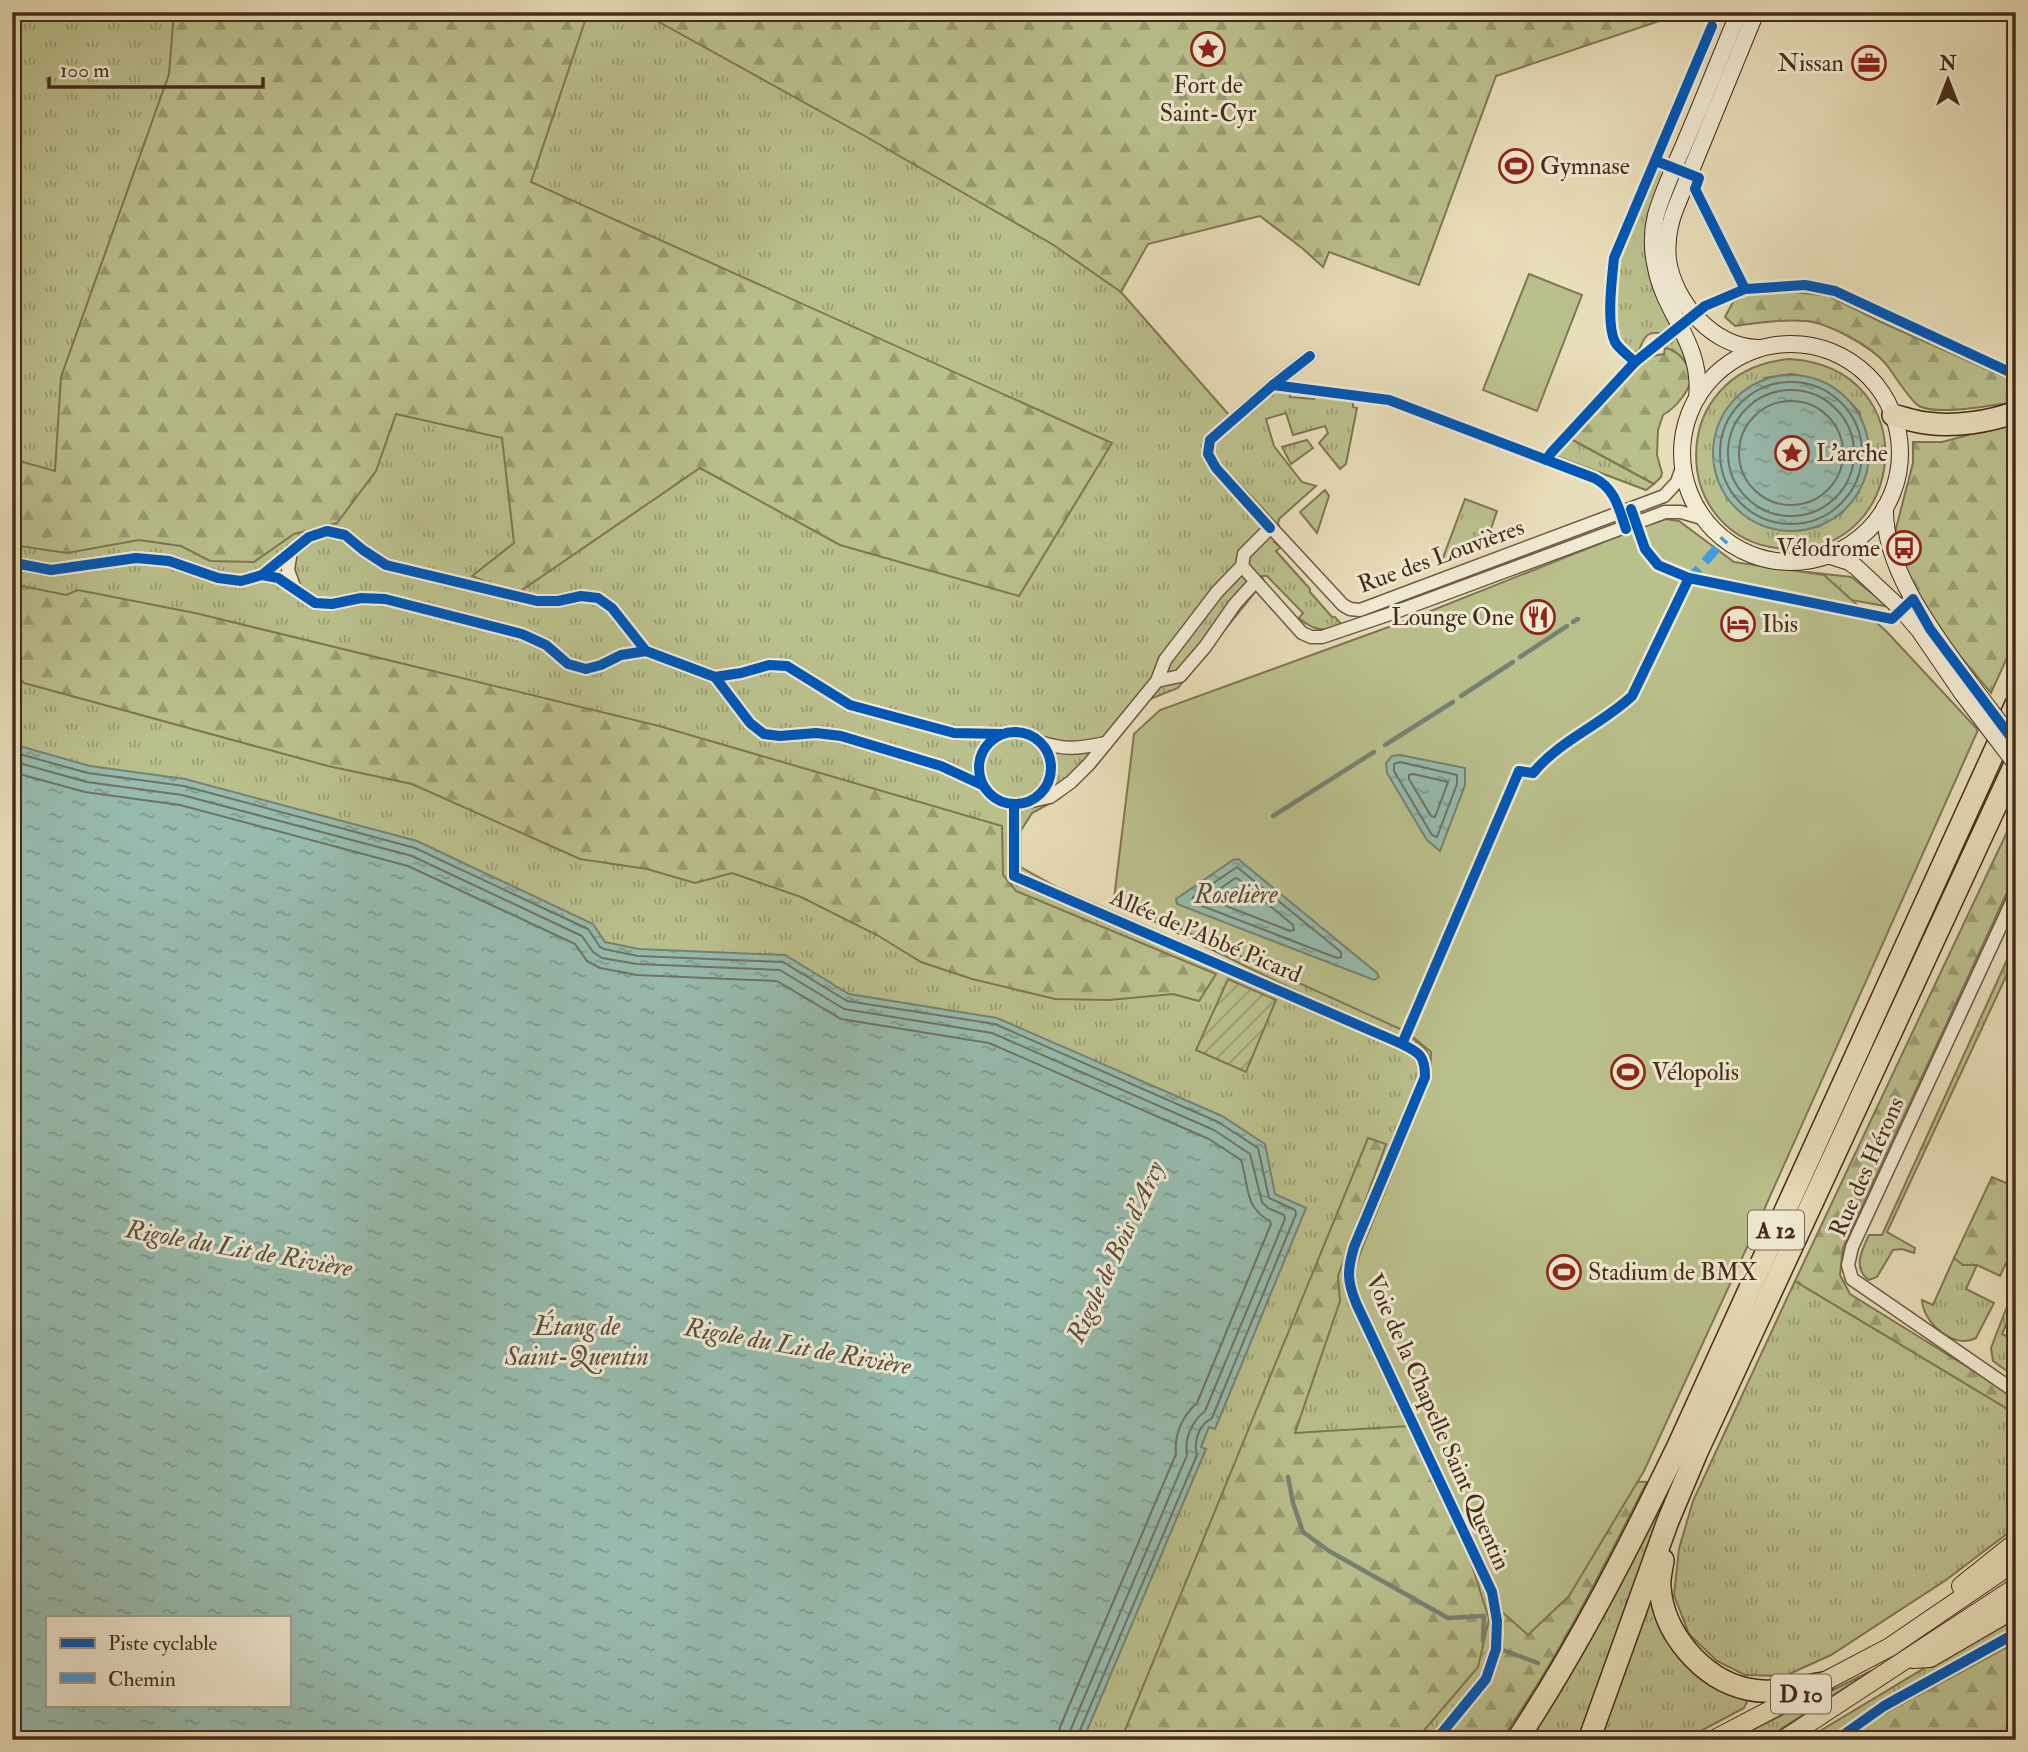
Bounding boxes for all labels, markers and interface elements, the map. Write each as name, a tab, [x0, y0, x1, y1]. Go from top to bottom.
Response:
place icon: Fort de Saint-Cyr	[1189, 30, 1227, 68]
office icon: Nissan	[1850, 44, 1888, 82]
scale bar	[49, 46, 262, 90]
north arrow	[1912, 46, 1982, 116]
place label: Nissan	[1778, 48, 1844, 79]
text: N	[1938, 52, 1957, 76]
text: 100 m	[60, 57, 110, 84]
place label: Fort de Saint-Cyr	[1160, 70, 1256, 129]
sports icon: Gymnase	[1497, 147, 1535, 185]
place label: Gymnase	[1540, 151, 1630, 182]
place icon: L'arche	[1773, 434, 1811, 472]
place label: L'arche	[1816, 438, 1888, 469]
street label: Rue des Louvières	[1354, 512, 1528, 600]
bus stop icon: Vélodrome	[1885, 529, 1923, 567]
place label: Vélodrome	[1777, 533, 1880, 564]
restaurant icon: Lounge One	[1519, 598, 1557, 636]
place label: Lounge One	[1391, 602, 1514, 633]
hotel icon: Ibis	[1719, 605, 1757, 643]
place label: Ibis	[1762, 609, 1798, 640]
water label: Roselière	[1193, 879, 1278, 911]
street label: Allée de l'Abbé Picard	[1105, 881, 1307, 990]
sports icon: Vélopolis	[1609, 1053, 1647, 1091]
place label: Vélopolis	[1652, 1057, 1739, 1088]
street label: Rue des Hérons	[1822, 1092, 1912, 1242]
water label: Rigole de Bois d'Arcy	[1060, 1156, 1172, 1349]
road number: A 12	[1748, 1210, 1804, 1250]
water label: Rigole du Lit de Rivière	[122, 1213, 355, 1285]
sports icon: Stadium de BMX	[1545, 1253, 1583, 1291]
place label: Stadium de BMX	[1588, 1257, 1758, 1288]
street label: Voie de la Chapelle Saint Quentin	[1358, 1269, 1518, 1575]
water label: Étang de Saint-Quentin	[504, 1309, 649, 1374]
water label: Rigole du Lit de Rivière	[681, 1311, 914, 1383]
legend	[46, 1616, 290, 1706]
text: Piste cyclable	[108, 1630, 217, 1657]
text: Chemin	[108, 1666, 176, 1693]
road number: D 10	[1771, 1674, 1831, 1714]

